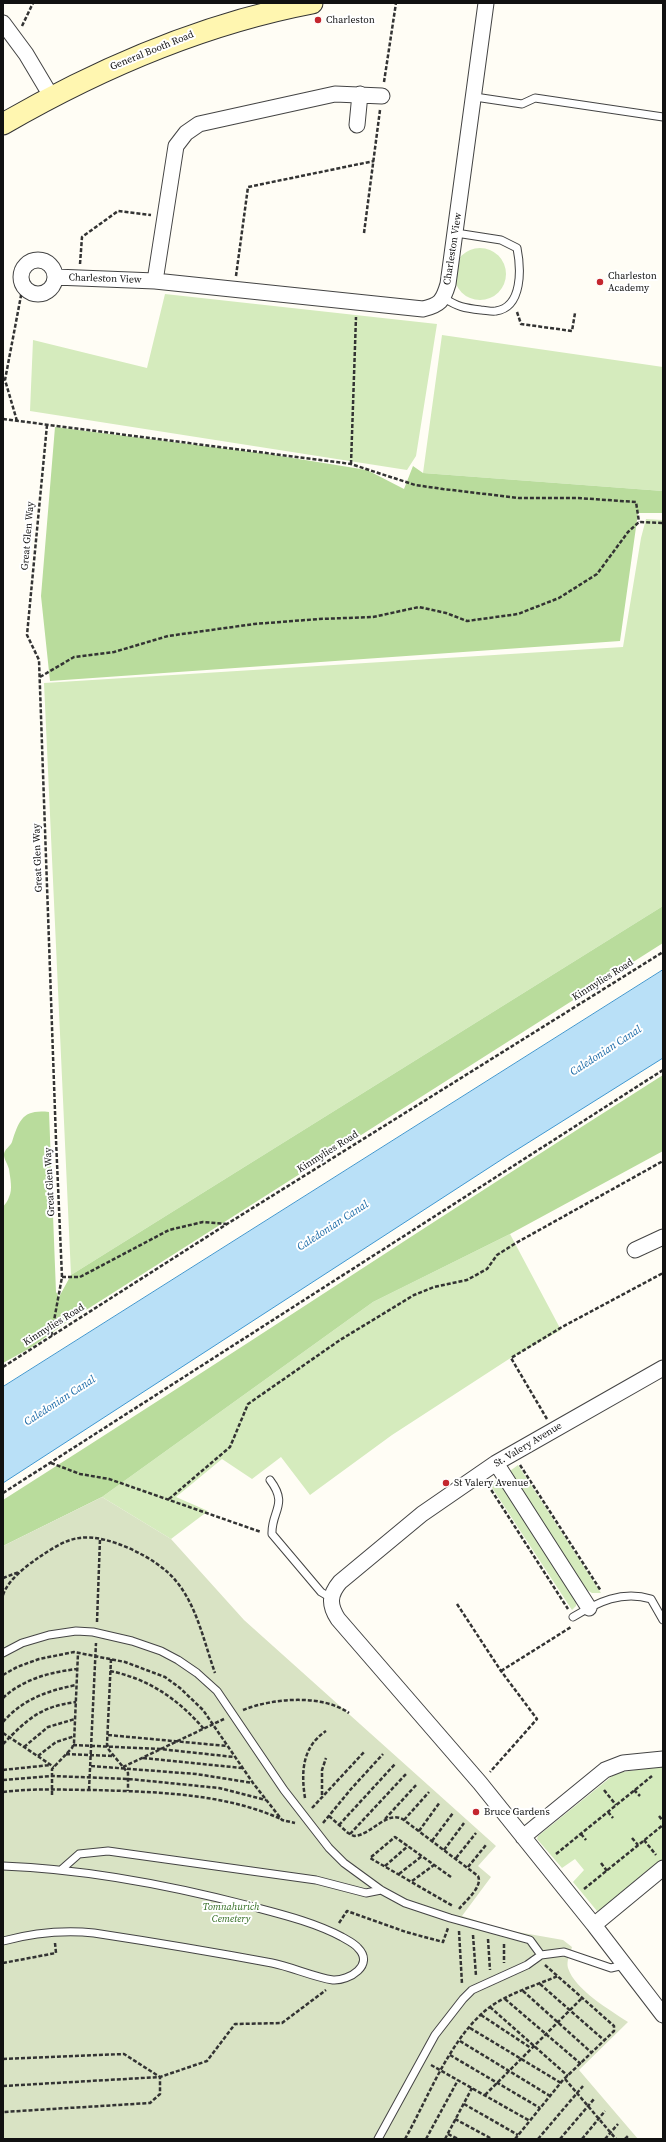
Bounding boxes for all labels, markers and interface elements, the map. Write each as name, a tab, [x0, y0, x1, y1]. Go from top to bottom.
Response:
place label: Charleston	[326, 14, 375, 26]
marker: Charleston	[313, 15, 323, 25]
street label: General Booth Road	[108, 29, 196, 73]
street label: Charleston View	[441, 212, 465, 286]
place label: Charleston Academy	[608, 270, 657, 294]
street label: Charleston View	[68, 272, 142, 286]
marker: Charleston Academy	[595, 277, 605, 287]
street label: Great Glen Way	[19, 501, 37, 571]
street label: Great Glen Way	[31, 823, 45, 893]
street label: Kinmylies Road	[570, 956, 636, 1004]
water label: Caledonian Canal	[568, 1023, 644, 1079]
street label: Kinmylies Road	[295, 1128, 361, 1176]
street label: Great Glen Way	[42, 1147, 58, 1217]
water label: Caledonian Canal	[295, 1198, 371, 1254]
street label: Kinmylies Road	[21, 1301, 87, 1349]
water label: Caledonian Canal	[22, 1373, 98, 1429]
street label: St. Valery Avenue	[492, 1420, 564, 1470]
place label: St Valery Avenue	[454, 1477, 528, 1489]
marker: St Valery Avenue	[441, 1478, 451, 1488]
place label: Bruce Gardens	[484, 1806, 550, 1818]
marker: Bruce Gardens	[471, 1807, 481, 1817]
park label: Tomnahurich Cemetery	[203, 1901, 259, 1924]

